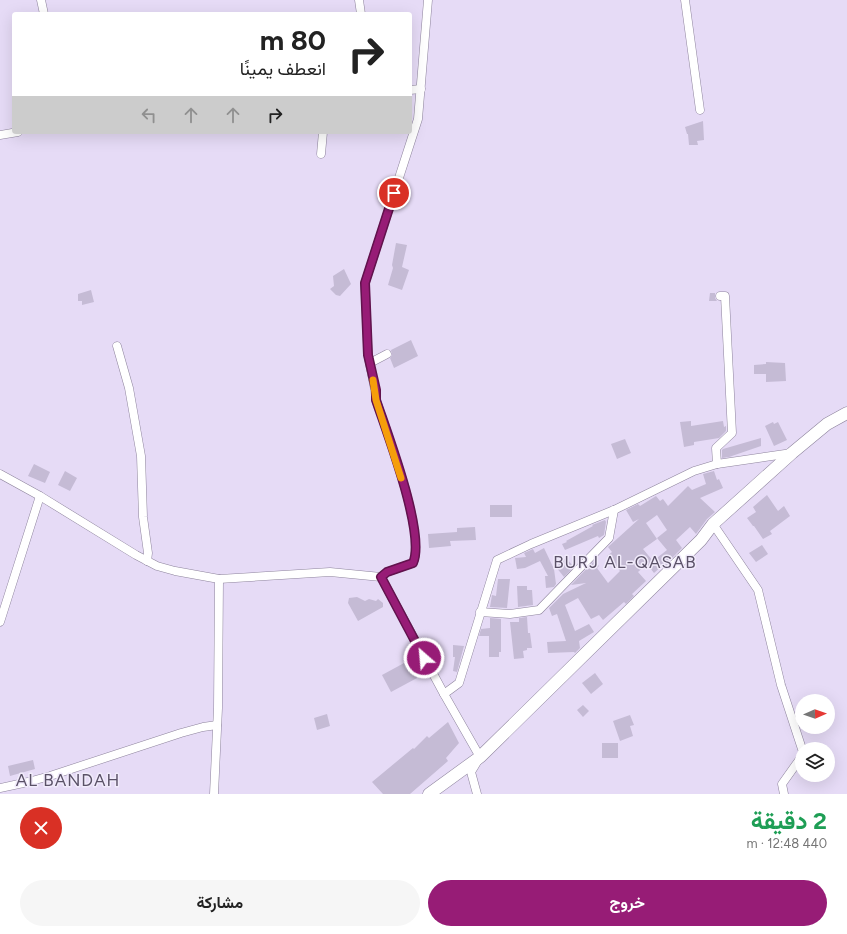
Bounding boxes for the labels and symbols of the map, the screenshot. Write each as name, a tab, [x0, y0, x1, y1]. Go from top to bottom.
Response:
pin	[377, 176, 411, 210]
district label: BURJ AL-QASAB	[553, 552, 697, 572]
position arrow	[403, 637, 445, 679]
north arrow	[795, 694, 835, 734]
district label: AL BANDAH	[16, 770, 120, 790]

